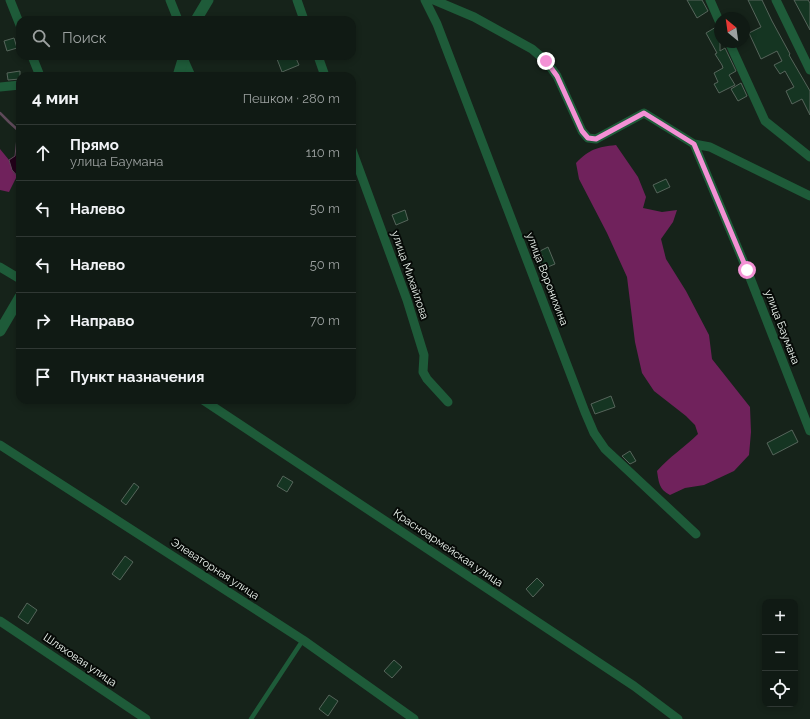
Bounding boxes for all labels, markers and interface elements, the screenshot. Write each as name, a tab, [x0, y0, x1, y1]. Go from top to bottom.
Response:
north arrow	[714, 12, 750, 48]
search box	[16, 16, 356, 60]
icon: search	[30, 27, 52, 49]
text: Поиск	[62, 29, 107, 47]
route end	[537, 52, 555, 70]
text: 4 мин	[32, 88, 79, 108]
text: Пешком · 280 m	[243, 91, 340, 106]
text: Прямо	[70, 136, 119, 154]
icon: ahead	[32, 142, 54, 164]
text: 110 m	[306, 145, 340, 160]
text: улица Баумана	[70, 154, 163, 169]
icon: left	[32, 198, 54, 220]
text: Налево	[70, 200, 125, 218]
text: 50 m	[310, 201, 340, 216]
street label: улица Михайлова	[389, 229, 431, 321]
street label: улица Воронихина	[523, 231, 571, 327]
icon: left	[32, 254, 54, 276]
text: Налево	[70, 256, 125, 274]
text: 50 m	[310, 257, 340, 272]
route start	[738, 261, 756, 279]
street label: улица Баумана	[762, 288, 802, 366]
icon: right	[32, 310, 54, 332]
text: Направо	[70, 312, 134, 330]
text: 70 m	[310, 313, 340, 328]
icon: arrive	[32, 366, 54, 388]
text: Пункт назначения	[70, 368, 204, 386]
street label: Красноармейская улица	[391, 506, 505, 590]
street label: Элеваторная улица	[168, 536, 262, 602]
map controls	[762, 599, 798, 707]
button: +	[762, 599, 798, 635]
street label: Шляховая улица	[41, 631, 119, 689]
button: −	[762, 635, 798, 671]
button: locate	[762, 671, 798, 707]

